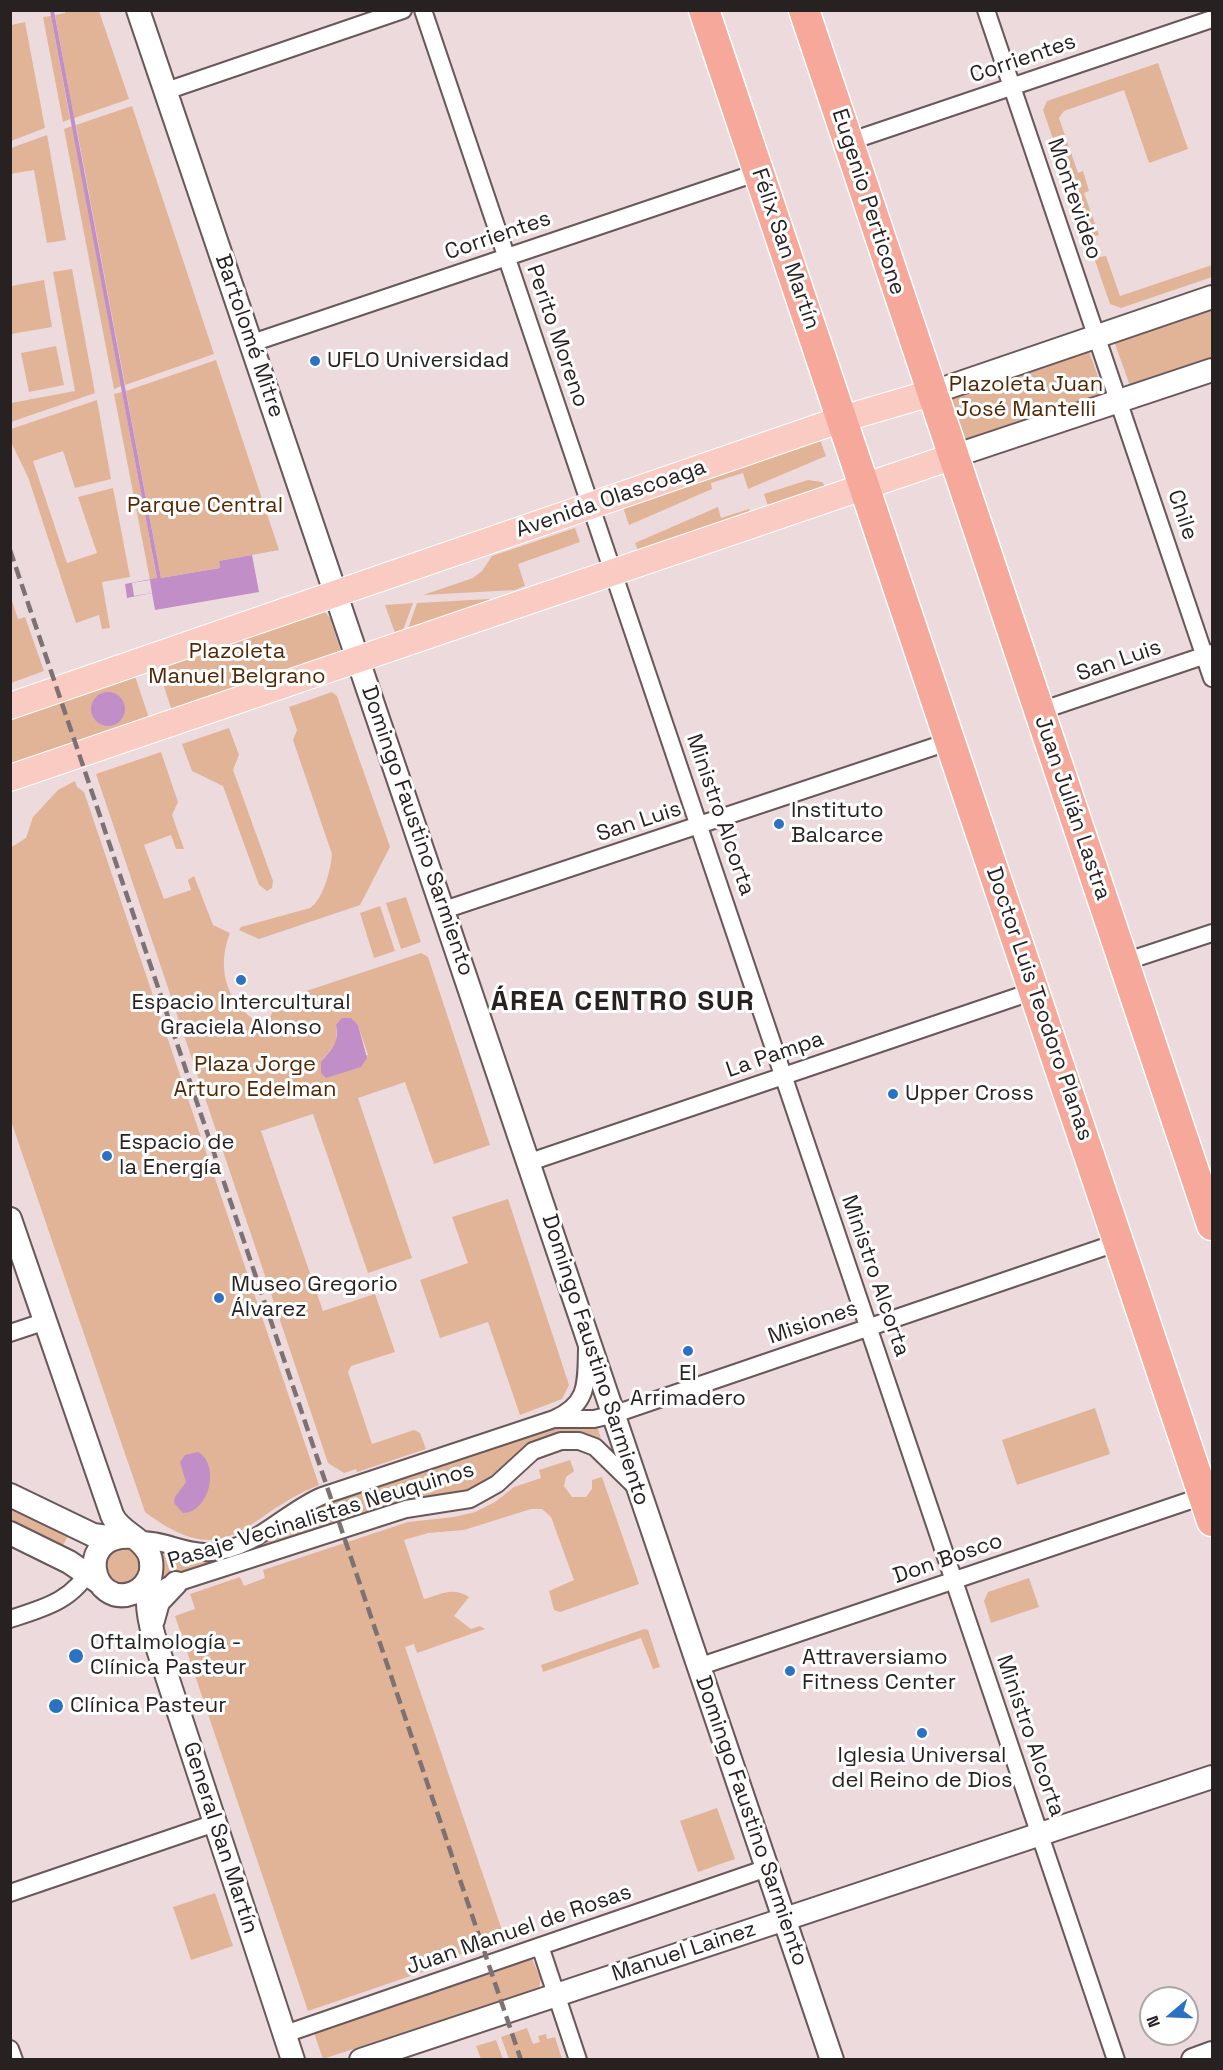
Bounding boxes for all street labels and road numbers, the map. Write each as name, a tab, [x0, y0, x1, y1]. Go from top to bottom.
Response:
street label: Corrientes	[967, 29, 1079, 89]
street label: Eugenio Perticone	[825, 106, 911, 298]
street label: Montevideo	[1041, 135, 1107, 263]
street label: Félix San Martín	[745, 165, 825, 333]
street label: Corrientes	[442, 206, 554, 266]
street label: Bartolomé Mitre	[209, 251, 289, 421]
street label: Perito Moreno	[520, 261, 594, 411]
street label: Avenida Olascoaga	[512, 454, 710, 544]
street label: Chile	[1161, 486, 1203, 544]
street label: San Luis	[1073, 634, 1165, 688]
street label: Domingo Faustino Sarmiento	[355, 683, 479, 979]
street label: Juan Julián Lastra	[1028, 713, 1116, 903]
street label: Ministro Alcorta	[680, 731, 760, 899]
street label: San Luis	[593, 796, 685, 848]
street label: Doctor Luis Teodoro Planas	[980, 864, 1098, 1144]
street label: La Pampa	[723, 1026, 827, 1084]
street label: Ministro Alcorta	[835, 1192, 915, 1360]
street label: Domingo Faustino Sarmiento	[535, 1211, 655, 1509]
street label: Misiones	[765, 1295, 861, 1351]
street label: Pasaje Vecinalistas Neuquinos	[165, 1457, 477, 1575]
street label: Don Bosco	[890, 1528, 1006, 1590]
street label: Ministro Alcorta	[990, 1652, 1070, 1820]
street label: Domingo Faustino Sarmiento	[689, 1673, 813, 1969]
street label: General San Martín	[177, 1739, 263, 1937]
street label: Juan Manuel de Rosas	[403, 1879, 635, 1981]
street label: Manuel Lainez	[609, 1916, 759, 1988]

